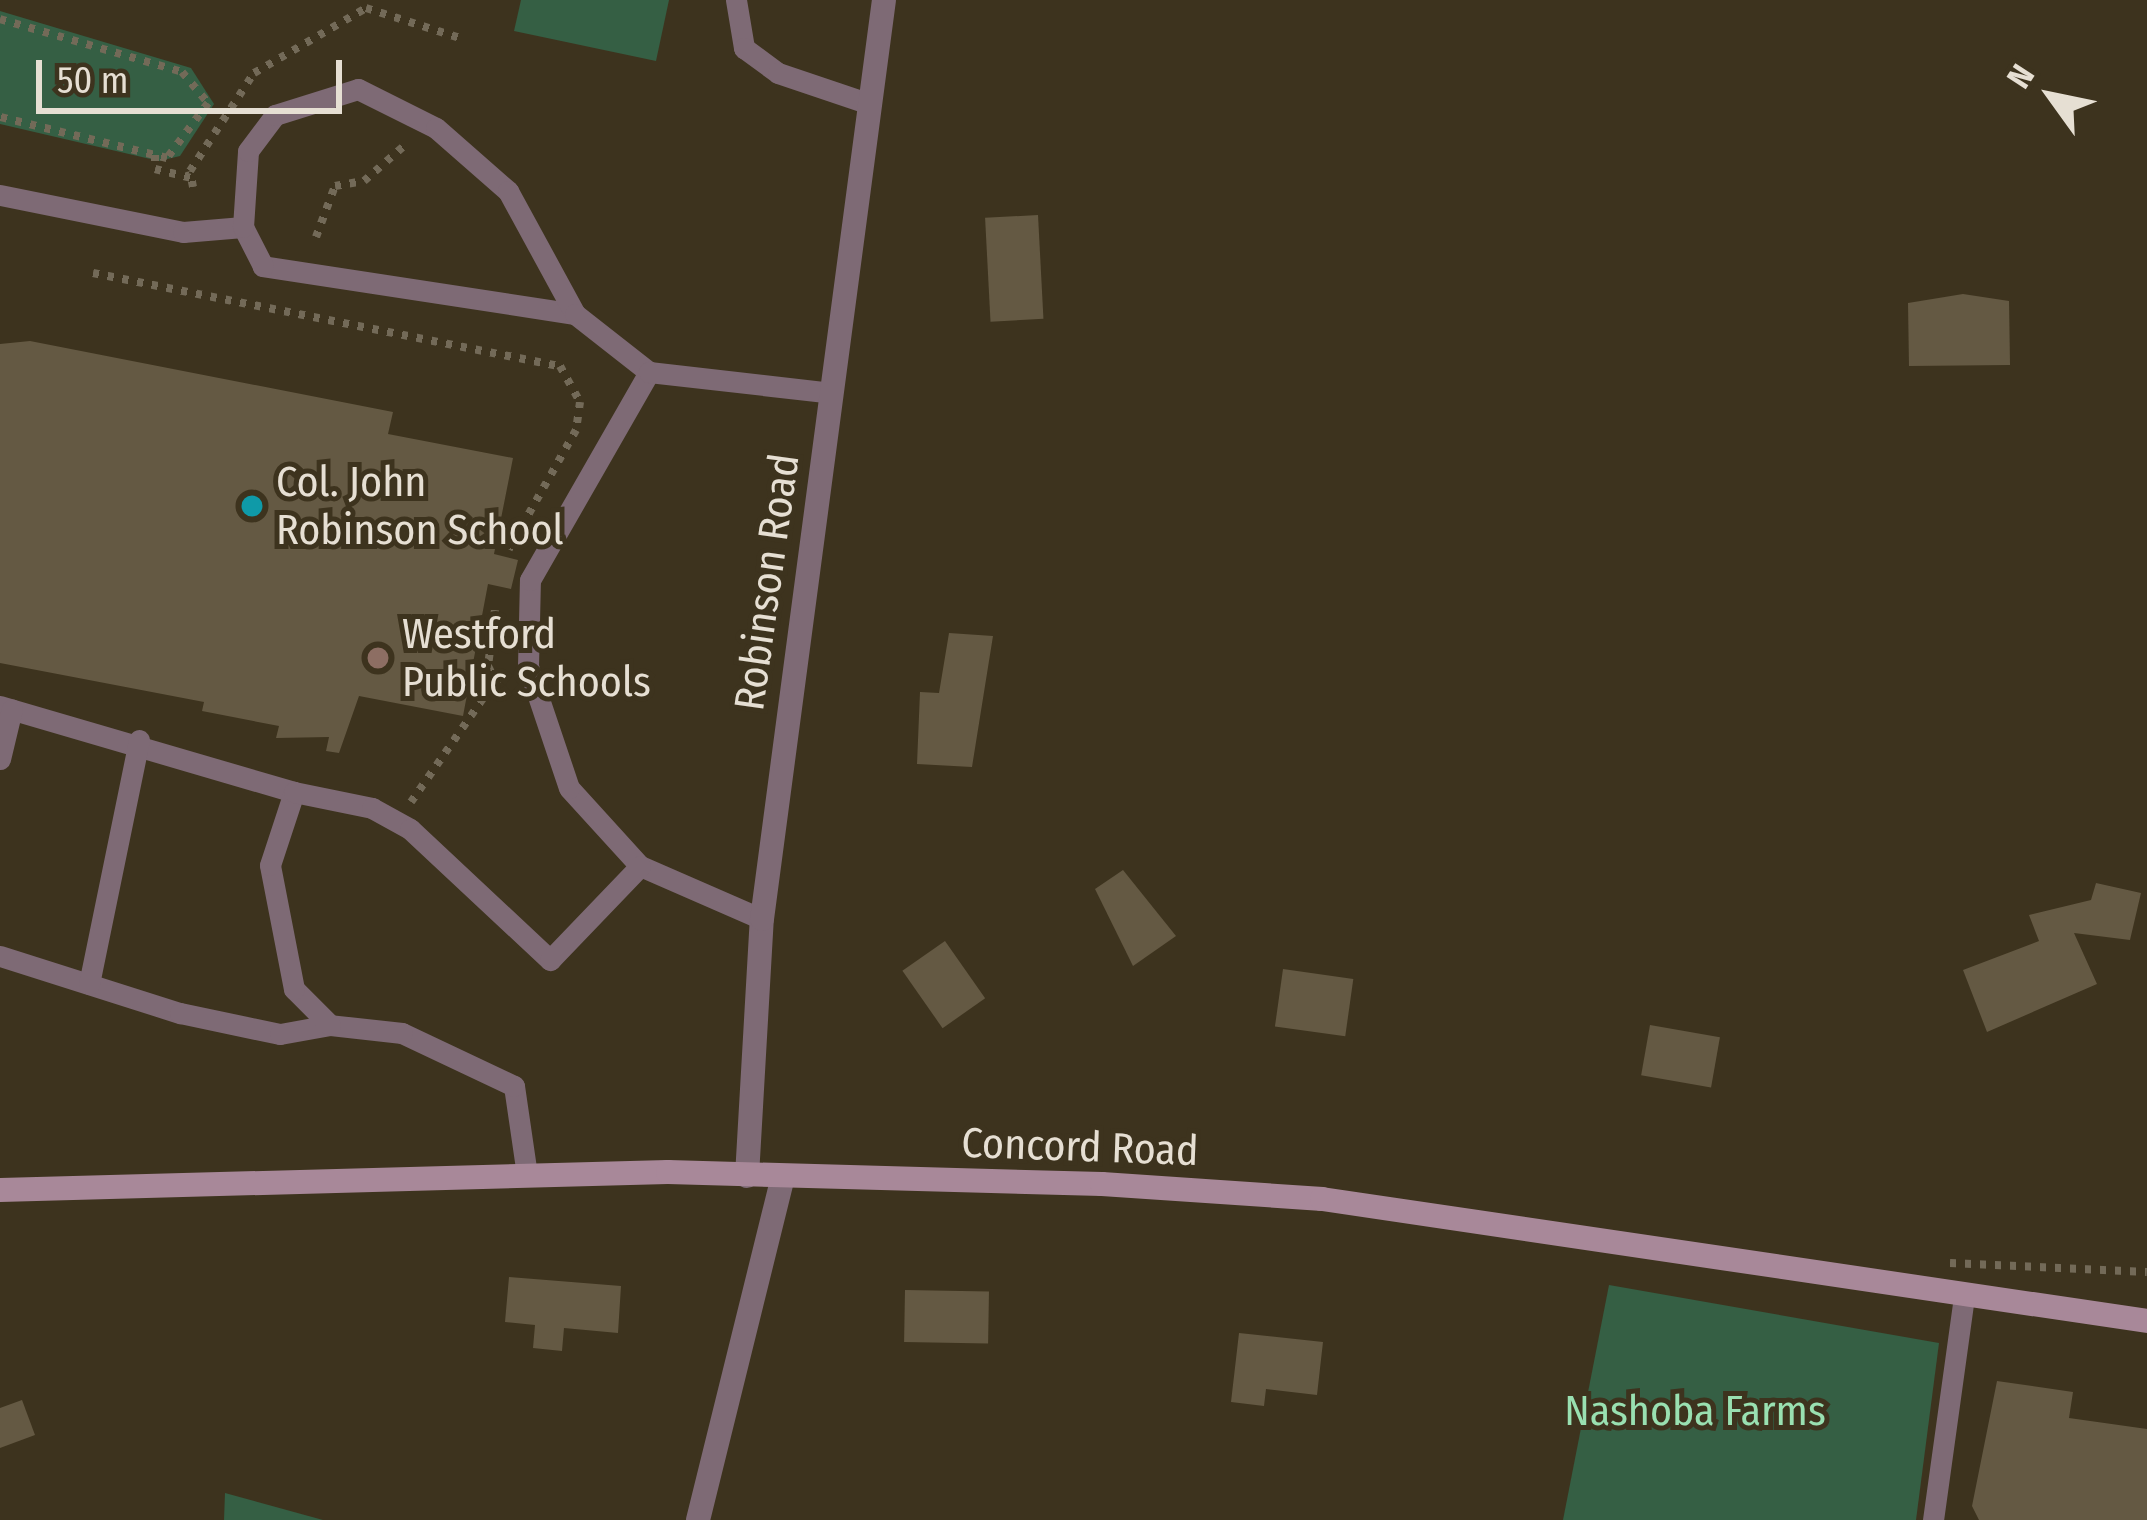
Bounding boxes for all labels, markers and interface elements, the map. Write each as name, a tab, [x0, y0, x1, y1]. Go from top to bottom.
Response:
scale bar	[42, 36, 348, 110]
north arrow	[1991, 36, 2111, 156]
text: N	[1999, 57, 2043, 96]
text: 50 m	[57, 59, 128, 103]
street label: Robinson Road	[724, 450, 810, 714]
place label: Col. John Robinson School	[276, 457, 564, 556]
marker: Col. John Robinson School	[239, 493, 265, 519]
place label: Westford Public Schools	[402, 609, 651, 708]
marker: Westford Public Schools	[365, 645, 391, 671]
street label: Concord Road	[961, 1118, 1199, 1176]
park label: Nashoba Farms	[1564, 1386, 1826, 1436]

